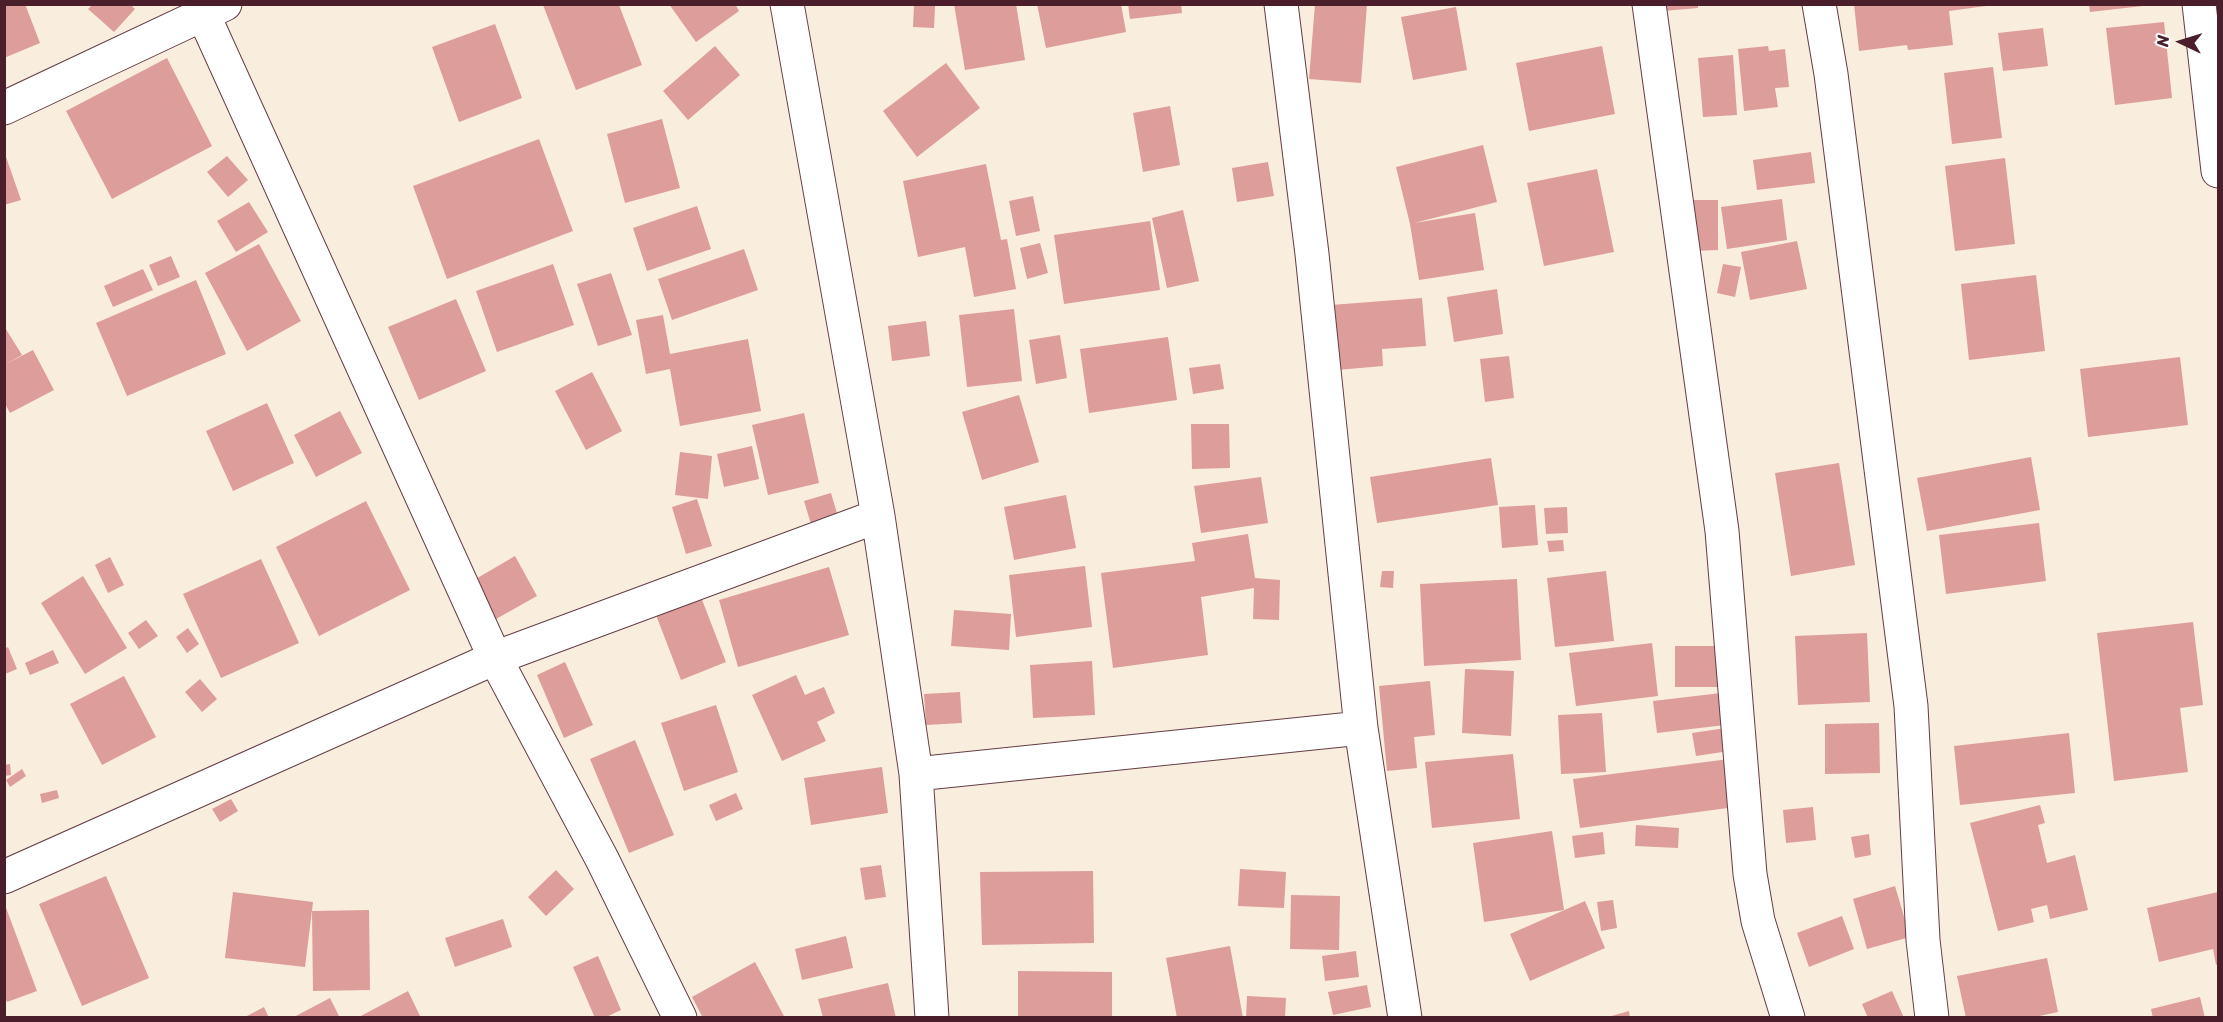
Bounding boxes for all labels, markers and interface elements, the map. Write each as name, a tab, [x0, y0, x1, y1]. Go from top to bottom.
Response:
north arrow	[2151, 12, 2211, 72]
text: N	[2148, 34, 2177, 47]

